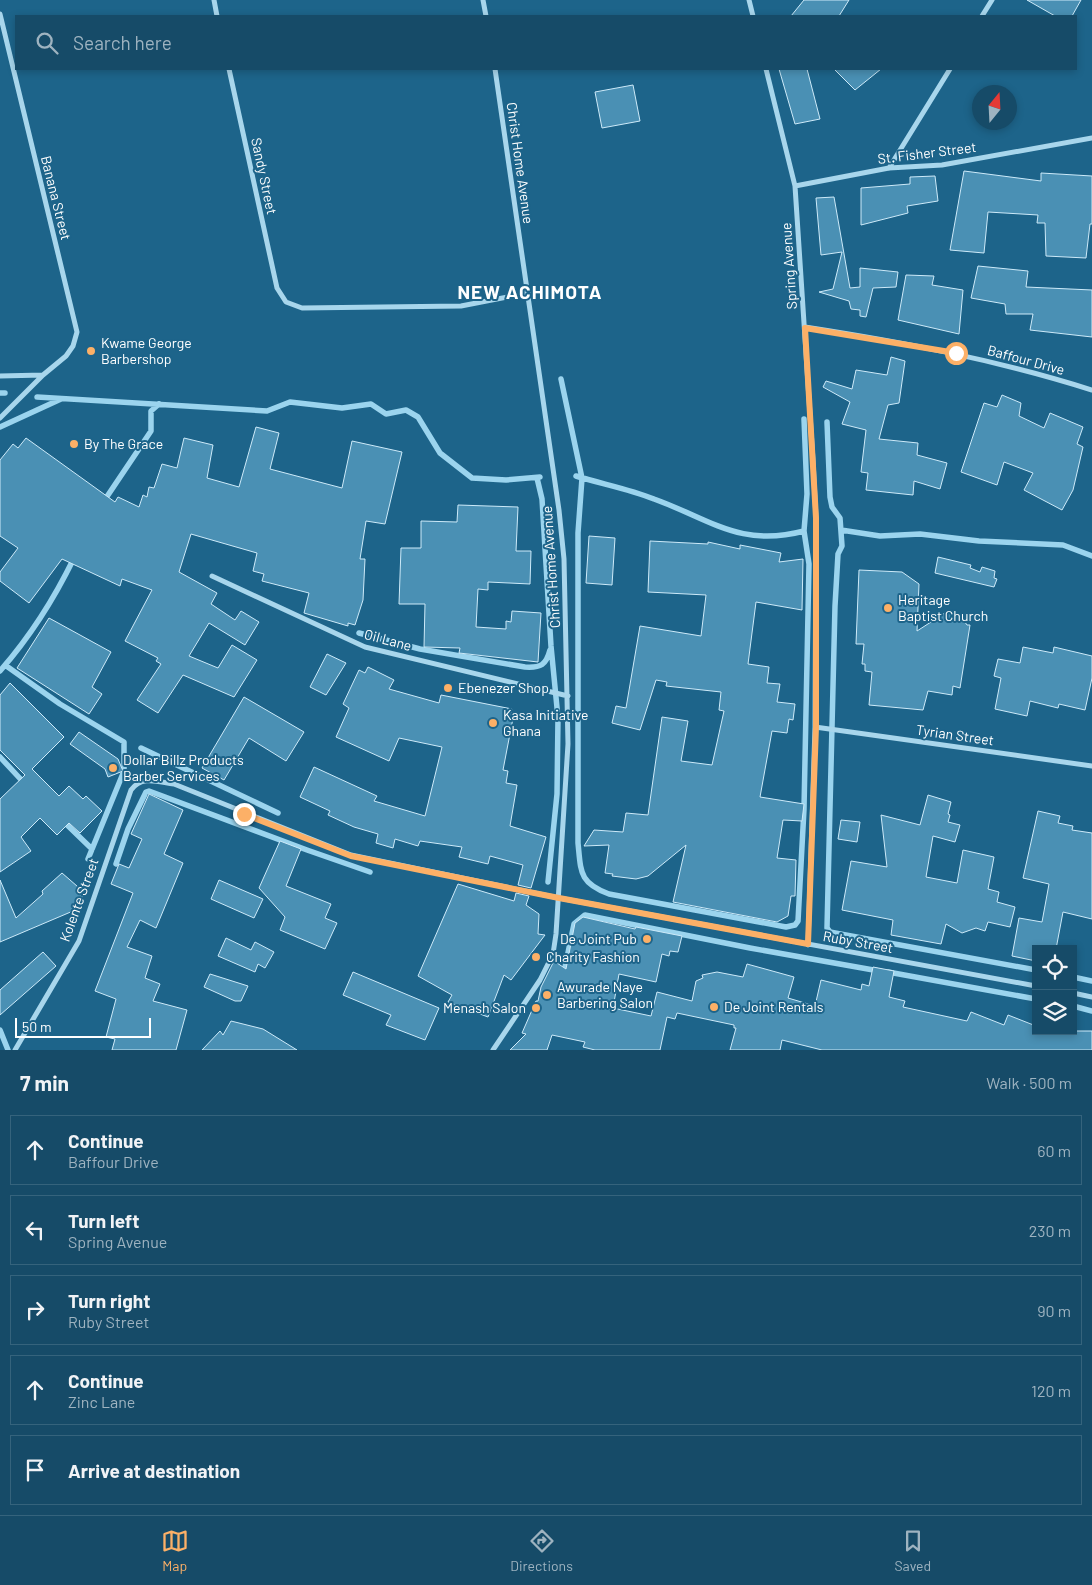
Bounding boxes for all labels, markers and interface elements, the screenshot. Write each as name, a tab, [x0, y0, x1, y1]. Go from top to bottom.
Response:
search box	[15, 15, 1077, 70]
icon: search	[33, 29, 61, 57]
text: Search here	[73, 31, 172, 54]
north arrow	[972, 85, 1017, 130]
street label: Christ Home Avenue	[504, 101, 537, 225]
street label: Sandy Street	[248, 136, 281, 216]
street label: St. Fisher Street	[877, 138, 977, 167]
street label: Banana Street	[38, 154, 75, 242]
street label: Spring Avenue	[777, 222, 800, 310]
district label: NEW ACHIMOTA	[458, 280, 602, 303]
place label: Kwame George Barbershop	[101, 334, 192, 367]
street label: Baffour Drive	[986, 341, 1067, 378]
route start	[945, 342, 968, 365]
marker: Kwame George Barbershop	[85, 345, 97, 357]
place label: By The Grace	[84, 435, 163, 452]
marker: By The Grace	[68, 438, 80, 450]
street label: Christ Home Avenue	[538, 505, 563, 629]
place label: Heritage Baptist Church	[898, 591, 988, 624]
marker: Heritage Baptist Church	[882, 602, 894, 614]
street label: Oil Lane	[363, 625, 414, 654]
place label: Ebenezer Shop	[458, 679, 549, 696]
marker: Ebenezer Shop	[442, 682, 454, 694]
place label: Kasa Initiative Ghana	[503, 706, 588, 739]
marker: Kasa Initiative Ghana	[487, 717, 499, 729]
street label: Tyrian Street	[915, 721, 995, 748]
place label: Dollar Billz Products Barber Services	[123, 751, 244, 784]
marker: Dollar Billz Products Barber Services	[107, 762, 119, 774]
route end	[233, 803, 256, 826]
street label: Kolente Street	[56, 856, 101, 944]
street label: Ruby Street	[822, 927, 895, 956]
place label: De Joint Pub	[560, 930, 637, 947]
marker: De Joint Pub	[641, 933, 653, 945]
map controls	[1032, 945, 1077, 1035]
button: locate	[1032, 945, 1077, 990]
place label: Charity Fashion	[546, 948, 640, 965]
marker: Charity Fashion	[530, 951, 542, 963]
place label: Awurade Naye Barbering Salon	[557, 978, 653, 1011]
marker: Awurade Naye Barbering Salon	[541, 989, 553, 1001]
button: layers	[1032, 990, 1077, 1035]
place label: De Joint Rentals	[724, 998, 824, 1015]
place label: Menash Salon	[443, 999, 526, 1016]
marker: De Joint Rentals	[708, 1001, 720, 1013]
marker: Menash Salon	[530, 1002, 542, 1014]
scale bar	[15, 1015, 151, 1038]
text: 50 m	[22, 1018, 51, 1035]
text: 7 min	[20, 1070, 69, 1095]
text: Walk · 500 m	[986, 1073, 1072, 1092]
text: Continue	[68, 1129, 144, 1152]
icon: ahead	[21, 1136, 49, 1164]
text: 60 m	[1037, 1141, 1071, 1160]
text: Baffour Drive	[68, 1152, 159, 1171]
text: Turn left	[68, 1209, 139, 1232]
icon: left	[21, 1216, 49, 1244]
text: 230 m	[1029, 1221, 1071, 1240]
text: Spring Avenue	[68, 1232, 167, 1251]
text: Turn right	[68, 1289, 150, 1312]
icon: right	[21, 1296, 49, 1324]
text: 90 m	[1037, 1301, 1071, 1320]
text: Ruby Street	[68, 1312, 149, 1331]
text: Continue	[68, 1369, 144, 1392]
icon: ahead	[21, 1376, 49, 1404]
text: 120 m	[1031, 1381, 1071, 1400]
text: Zinc Lane	[68, 1392, 135, 1411]
icon: arrive	[21, 1456, 49, 1484]
text: Arrive at destination	[68, 1459, 240, 1482]
tab: Map	[161, 1527, 189, 1574]
tab: Directions	[510, 1527, 573, 1574]
tab: Saved	[894, 1527, 931, 1574]

